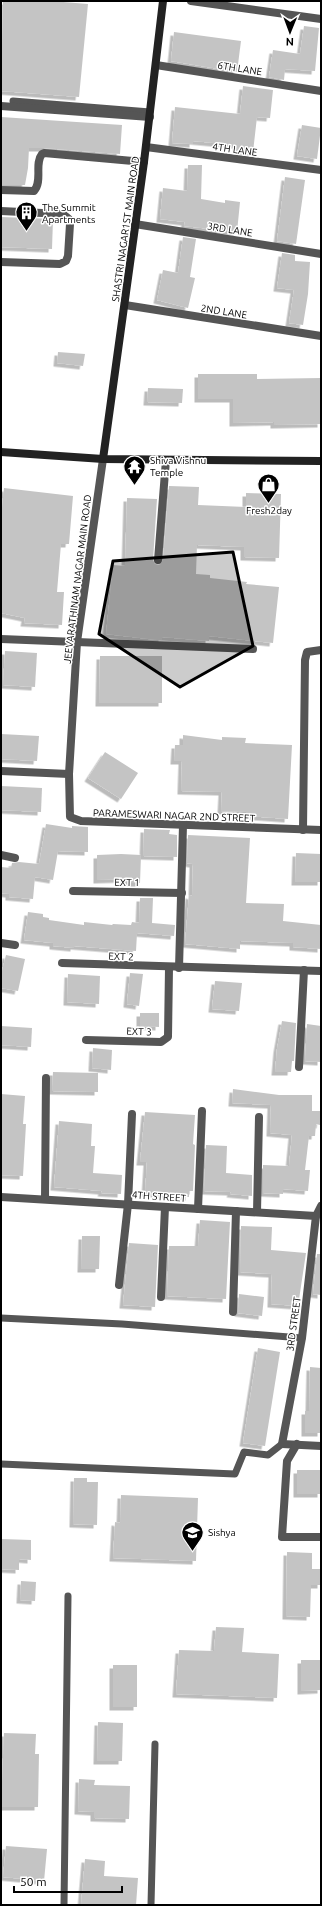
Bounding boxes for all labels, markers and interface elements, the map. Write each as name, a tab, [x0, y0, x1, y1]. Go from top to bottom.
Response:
north arrow	[270, 12, 310, 52]
text: N	[286, 36, 294, 48]
street label: 6TH LANE	[217, 60, 263, 78]
street label: 4TH LANE	[212, 141, 258, 158]
street label: SHASTRI NAGAR1ST MAIN ROAD	[110, 156, 141, 303]
building icon: The Summit Apartments	[14, 200, 40, 233]
place label: The Summit Apartments	[42, 202, 96, 225]
street label: 3RD LANE	[206, 220, 254, 239]
street label: 2ND LANE	[200, 302, 248, 321]
temple icon: Shiva Vishnu Temple	[121, 453, 147, 486]
place label: Shiva Vishnu Temple	[150, 455, 206, 478]
shop icon: Fresh2day	[256, 471, 282, 504]
street label: JEEVARATHINAM NAGAR MAIN ROAD	[62, 494, 93, 664]
place label: Fresh2day	[246, 505, 292, 516]
street label: PARAMESWARI NAGAR 2ND STREET	[93, 807, 256, 824]
street label: EXT 1	[114, 877, 140, 888]
street label: EXT 2	[108, 951, 134, 962]
street label: EXT 3	[126, 1026, 152, 1037]
street label: 4TH STREET	[132, 1189, 187, 1204]
street label: 3RD STREET	[284, 1296, 303, 1352]
school or university icon: Sishya	[179, 1519, 205, 1552]
place label: Sishya	[208, 1527, 236, 1538]
scale bar	[14, 1868, 122, 1894]
text: 50 m	[20, 1875, 47, 1888]

